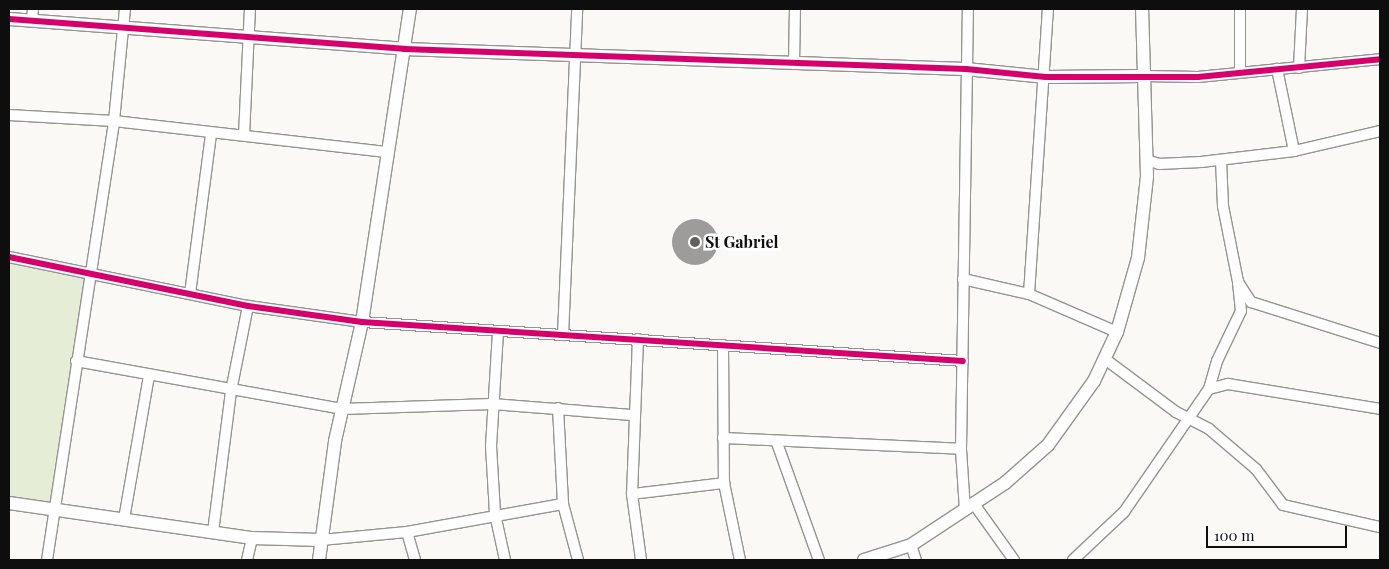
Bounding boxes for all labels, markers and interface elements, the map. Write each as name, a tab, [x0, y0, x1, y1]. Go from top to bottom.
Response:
place label: St Gabriel	[705, 232, 779, 252]
marker: St Gabriel	[689, 236, 701, 248]
scale bar	[1209, 516, 1350, 548]
text: 100 m	[1214, 525, 1255, 545]

